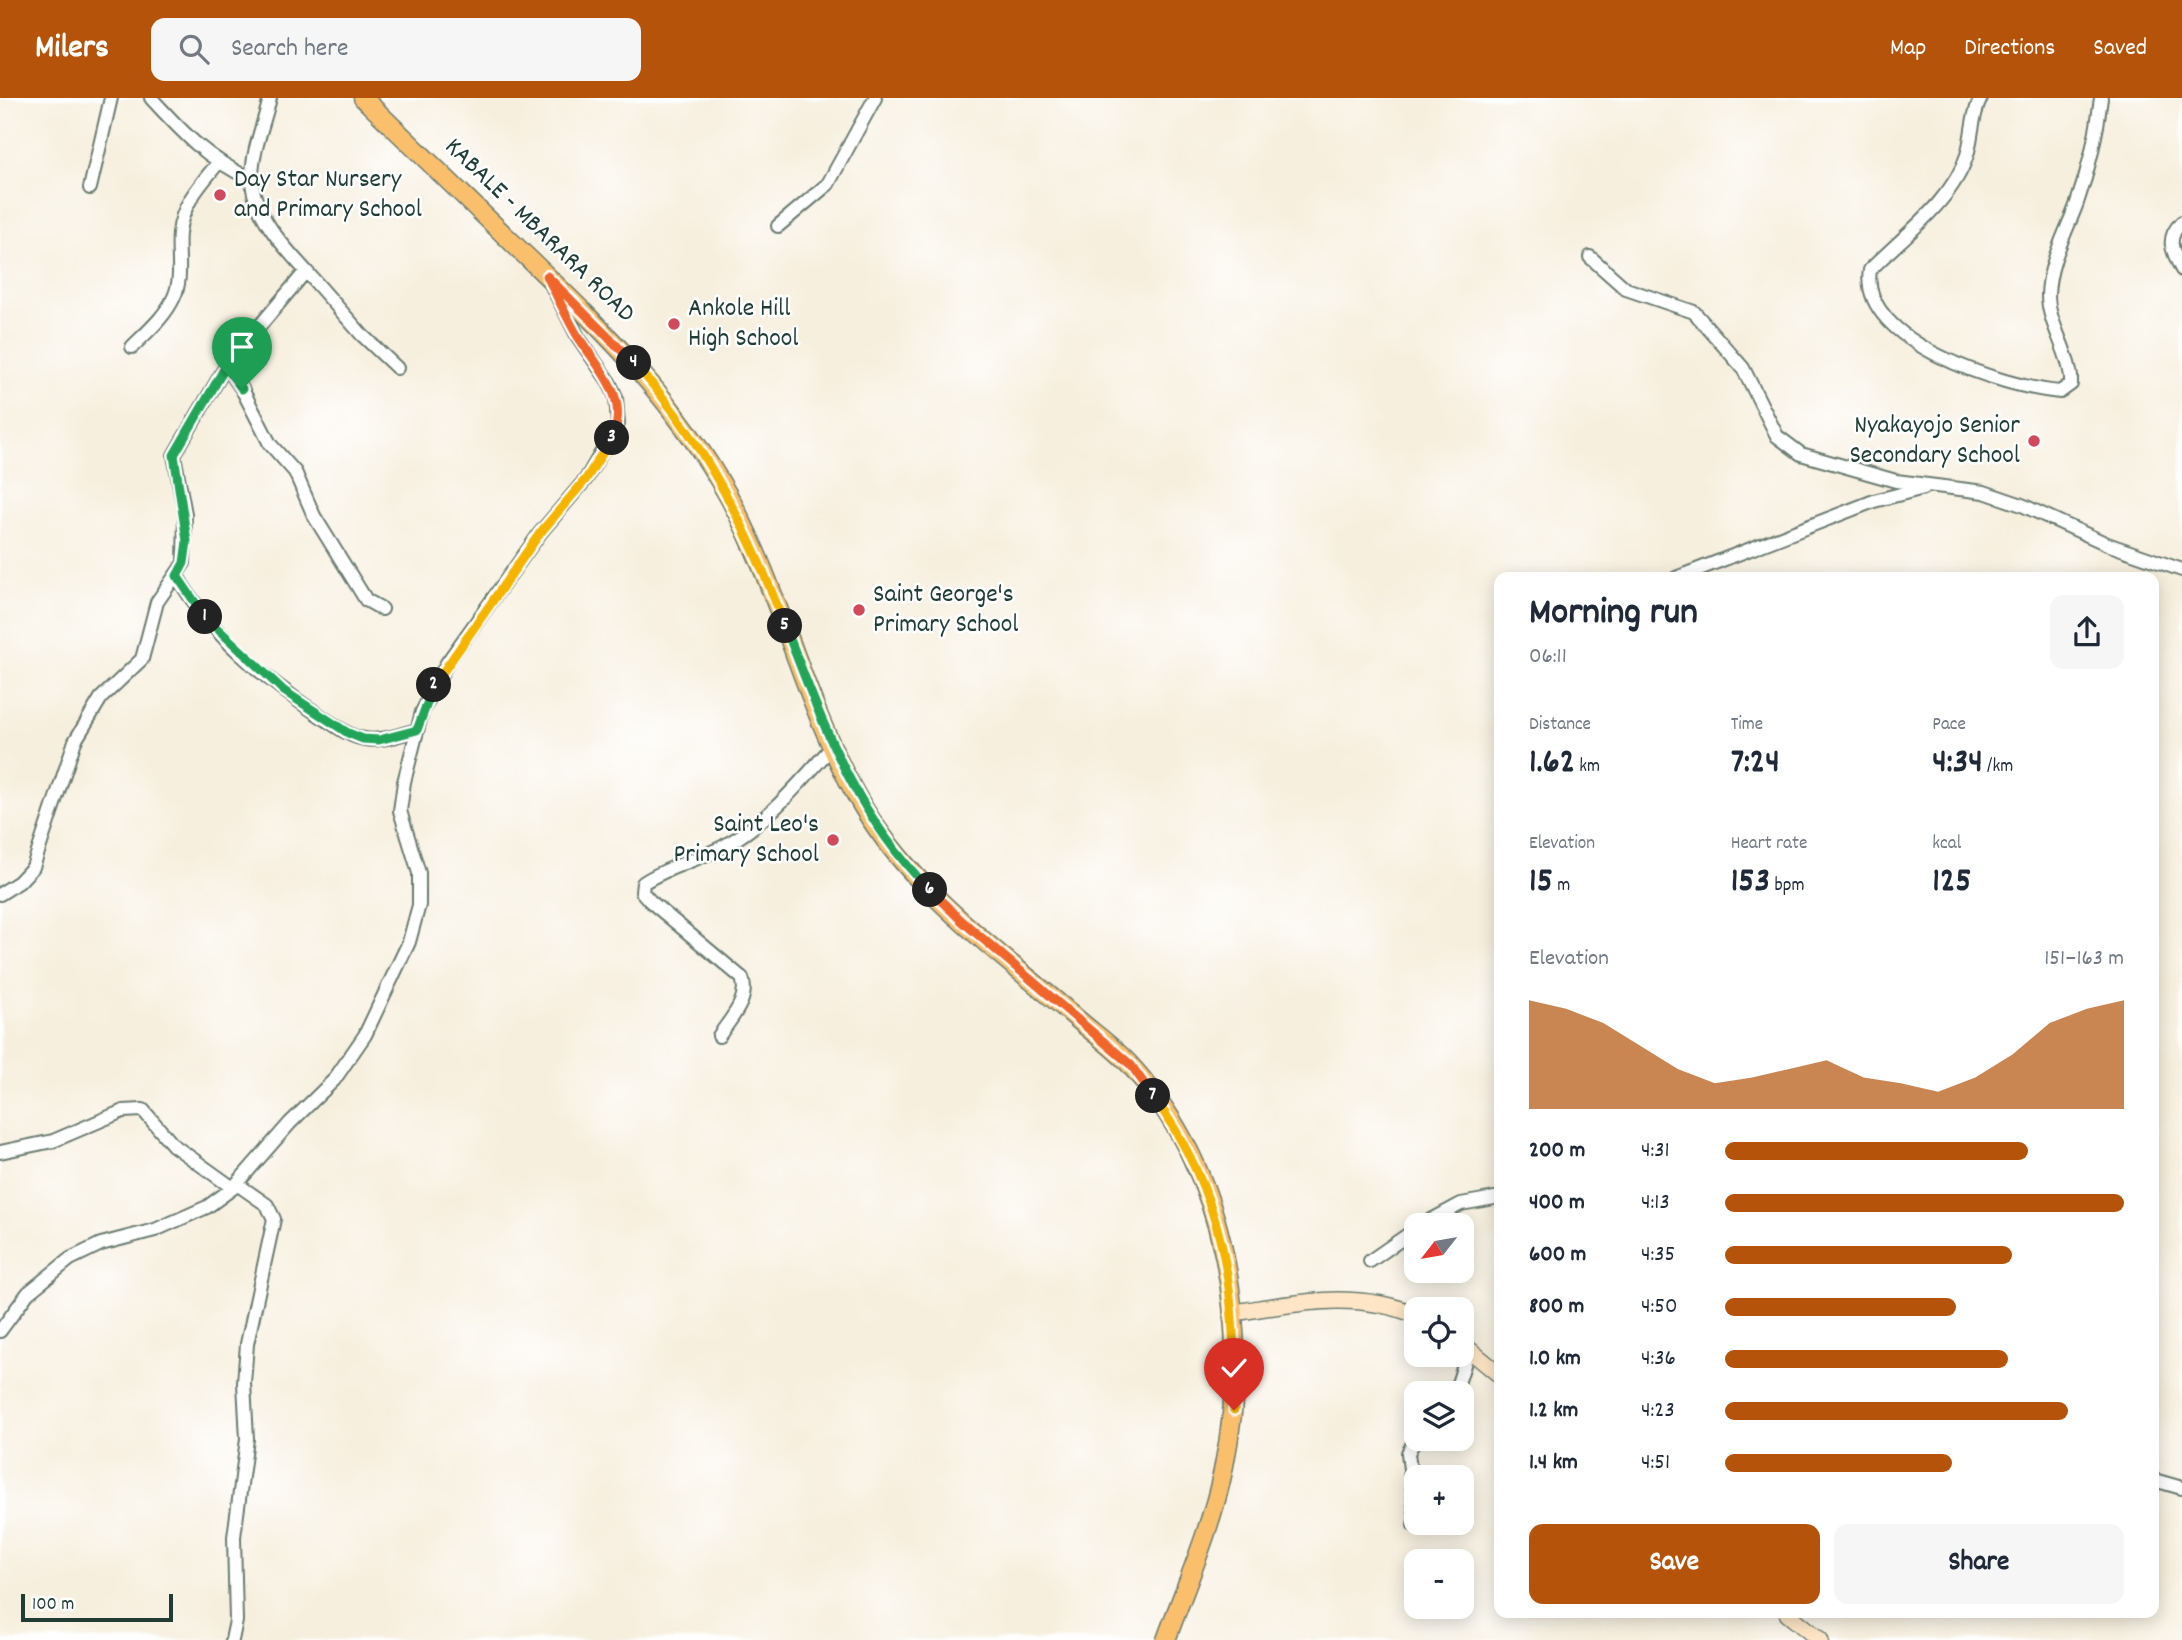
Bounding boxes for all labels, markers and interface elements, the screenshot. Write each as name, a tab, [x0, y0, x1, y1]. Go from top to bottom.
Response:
search box	[151, 18, 641, 81]
text: Milers	[35, 26, 109, 73]
icon: search	[175, 30, 213, 68]
text: Search here	[231, 31, 348, 68]
text: Map	[1890, 32, 1926, 66]
text: Directions	[1964, 32, 2055, 66]
text: Saved	[2093, 32, 2147, 66]
street label: KABALE - MBARARA ROAD	[435, 130, 643, 332]
place label: Day Star Nursery and Primary School	[234, 162, 422, 229]
marker: Day Star Nursery and Primary School	[212, 187, 228, 203]
place label: Ankole Hill High School	[688, 291, 798, 358]
marker: Ankole Hill High School	[666, 316, 682, 332]
pin	[212, 317, 272, 389]
icon: arrive	[223, 328, 261, 366]
pin: 4	[616, 345, 652, 380]
text: 4	[630, 349, 637, 376]
place label: Nyakayojo Senior Secondary School	[1849, 408, 2020, 475]
pin: 3	[594, 420, 630, 456]
text: 3	[607, 424, 616, 451]
marker: Nyakayojo Senior Secondary School	[2026, 433, 2042, 449]
place label: Saint George's Primary School	[873, 577, 1019, 644]
text: Morning run	[1529, 587, 1698, 642]
button: share	[2050, 595, 2124, 669]
pin: 1	[188, 600, 222, 634]
marker: Saint George's Primary School	[851, 602, 867, 618]
text: 1	[202, 603, 207, 630]
pin: 5	[768, 608, 802, 644]
text: 5	[780, 612, 789, 639]
text: 06:11	[1529, 641, 1567, 674]
pin: 2	[416, 668, 452, 702]
text: 2	[429, 671, 438, 698]
text: Distance	[1529, 712, 1591, 739]
text: Time	[1731, 712, 1763, 739]
text: Pace	[1932, 712, 1966, 739]
text: 1.62	[1529, 739, 1575, 789]
text: 7:24	[1731, 739, 1780, 789]
text: 4:34	[1932, 739, 1983, 789]
text: km	[1575, 754, 1600, 781]
text: /km	[1983, 754, 2013, 781]
place label: Saint Leo's Primary School	[673, 807, 819, 874]
text: Elevation	[1529, 831, 1595, 858]
text: Heart rate	[1731, 831, 1807, 858]
text: kcal	[1932, 831, 1961, 858]
marker: Saint Leo's Primary School	[825, 832, 841, 848]
text: 15	[1529, 858, 1553, 908]
text: 153	[1731, 858, 1770, 908]
text: 125	[1932, 858, 1972, 908]
pin: 6	[912, 872, 948, 908]
text: m	[1553, 873, 1570, 900]
text: bpm	[1770, 873, 1804, 900]
text: 6	[925, 876, 934, 903]
text: Elevation	[1529, 943, 1609, 976]
text: 151–163 m	[2044, 943, 2124, 976]
pin: 7	[1136, 1079, 1170, 1114]
text: 7	[1149, 1082, 1156, 1109]
text: 200 m	[1529, 1135, 1585, 1168]
text: 4:31	[1641, 1135, 1670, 1168]
text: 400 m	[1529, 1187, 1585, 1220]
text: 4:13	[1641, 1187, 1670, 1220]
north arrow	[1404, 1213, 1474, 1283]
map controls	[1404, 1213, 1474, 1619]
text: 600 m	[1529, 1239, 1586, 1272]
text: 4:35	[1641, 1239, 1675, 1272]
text: 800 m	[1529, 1291, 1584, 1324]
text: 4:50	[1641, 1291, 1678, 1324]
button: locate	[1404, 1297, 1474, 1367]
pin	[1204, 1338, 1264, 1410]
text: 1.0 km	[1529, 1343, 1581, 1376]
text: 4:36	[1641, 1343, 1676, 1376]
icon: check	[1215, 1349, 1253, 1387]
button: layers	[1404, 1381, 1474, 1451]
text: 1.2 km	[1529, 1395, 1578, 1428]
text: 4:23	[1641, 1395, 1675, 1428]
text: 1.4 km	[1529, 1447, 1578, 1480]
text: 4:51	[1641, 1447, 1670, 1480]
button: +	[1404, 1465, 1474, 1535]
button: Save	[1529, 1524, 1820, 1604]
button: Share	[1834, 1524, 2124, 1604]
button: −	[1404, 1549, 1474, 1619]
scale bar	[21, 1591, 173, 1623]
text: 100 m	[32, 1592, 74, 1619]

